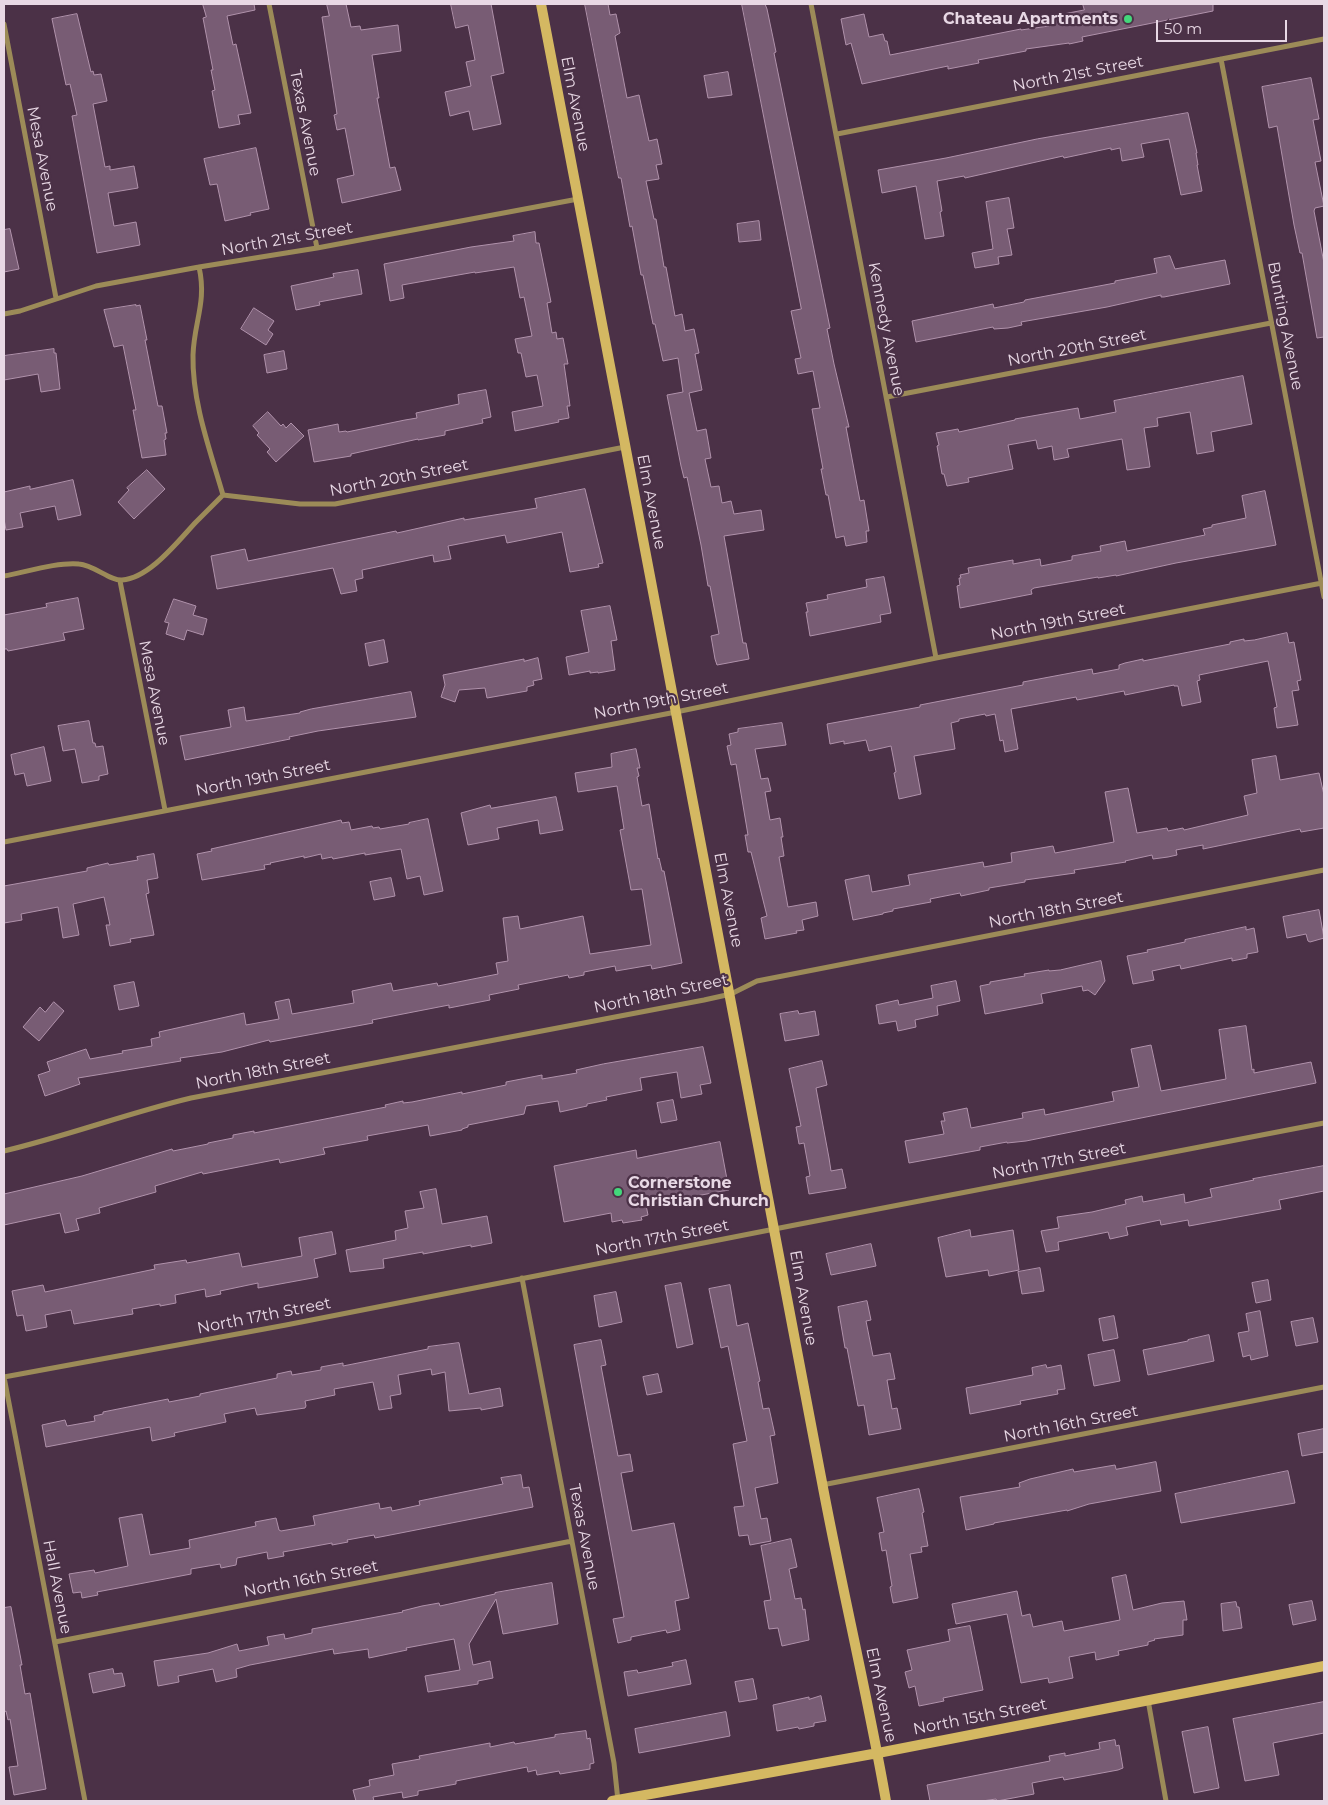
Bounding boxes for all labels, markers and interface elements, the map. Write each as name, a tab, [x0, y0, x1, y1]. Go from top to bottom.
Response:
place label: Chateau Apartments	[943, 9, 1118, 29]
scale bar	[1158, 10, 1289, 42]
marker: Chateau Apartments	[1122, 13, 1134, 25]
text: 50 m	[1164, 19, 1202, 38]
street label: North 21st Street	[1011, 52, 1145, 96]
street label: Elm Avenue	[556, 55, 594, 153]
street label: Texas Avenue	[285, 68, 325, 178]
street label: Mesa Avenue	[22, 105, 62, 213]
street label: North 21st Street	[220, 218, 354, 260]
street label: Kennedy Avenue	[864, 260, 908, 398]
street label: Bunting Avenue	[1263, 260, 1307, 392]
street label: North 20th Street	[1006, 325, 1148, 371]
street label: Elm Avenue	[632, 453, 670, 551]
street label: North 20th Street	[328, 455, 470, 501]
street label: North 19th Street	[989, 600, 1127, 644]
street label: Mesa Avenue	[134, 639, 174, 747]
street label: North 19th Street	[592, 679, 730, 723]
street label: North 19th Street	[194, 756, 332, 800]
street label: Elm Avenue	[709, 851, 747, 949]
street label: North 18th Street	[987, 888, 1125, 932]
street label: North 18th Street	[592, 970, 730, 1018]
street label: North 18th Street	[194, 1049, 332, 1093]
street label: North 17th Street	[990, 1139, 1128, 1183]
place label: Cornerstone Christian Church	[628, 1173, 769, 1211]
marker: Cornerstone Christian Church	[612, 1186, 624, 1198]
street label: North 17th Street	[593, 1216, 731, 1260]
street label: Elm Avenue	[785, 1249, 821, 1347]
street label: North 17th Street	[195, 1294, 333, 1338]
street label: North 16th Street	[1002, 1402, 1140, 1446]
street label: Texas Avenue	[564, 1482, 604, 1592]
street label: Hall Avenue	[38, 1538, 76, 1636]
street label: North 16th Street	[242, 1557, 380, 1601]
street label: Elm Avenue	[862, 1646, 900, 1744]
street label: North 15th Street	[911, 1695, 1049, 1739]

